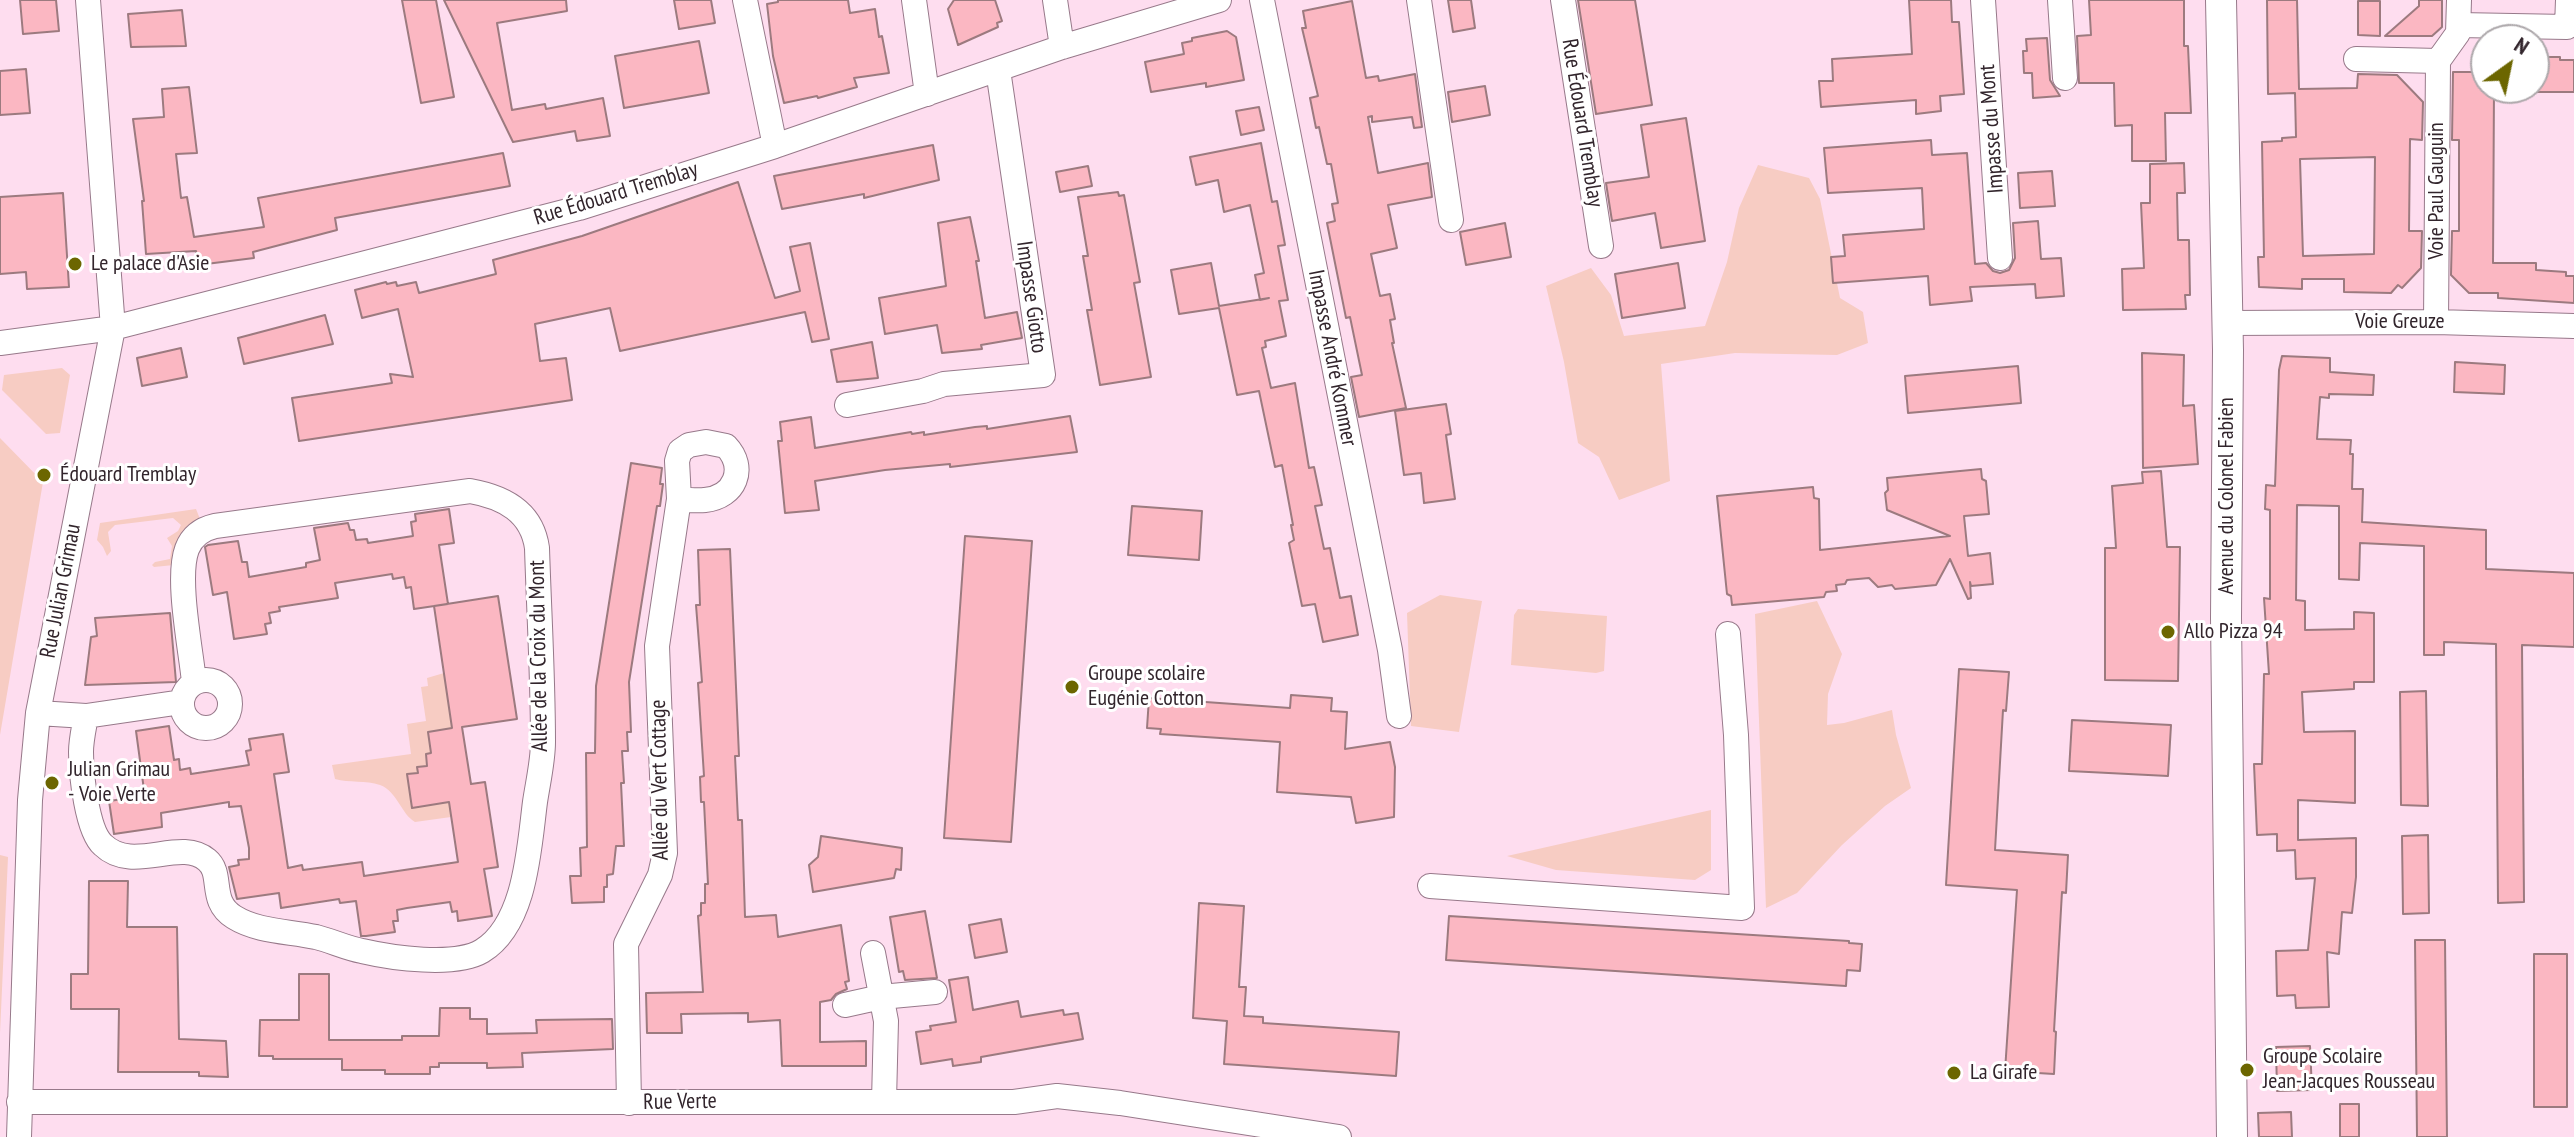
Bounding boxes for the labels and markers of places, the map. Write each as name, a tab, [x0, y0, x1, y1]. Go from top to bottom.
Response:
place label: Le palace d'Asie	[91, 251, 209, 277]
marker: Le palace d'Asie	[66, 255, 84, 273]
place label: Édouard Tremblay	[60, 462, 196, 488]
marker: Édouard Tremblay	[35, 466, 53, 484]
place label: Allo Pizza 94	[2184, 619, 2283, 645]
marker: Allo Pizza 94	[2159, 623, 2177, 641]
place label: Groupe scolaire Eugénie Cotton	[1088, 661, 1205, 712]
marker: Groupe scolaire Eugénie Cotton	[1063, 678, 1081, 696]
place label: Julian Grimau - Voie Verte	[68, 757, 170, 808]
marker: Julian Grimau - Voie Verte	[43, 774, 61, 792]
place label: Groupe Scolaire Jean-Jacques Rousseau	[2263, 1044, 2435, 1096]
place label: La Girafe	[1970, 1060, 2037, 1086]
marker: Groupe Scolaire Jean-Jacques Rousseau	[2238, 1061, 2256, 1079]
marker: La Girafe	[1945, 1064, 1963, 1082]

